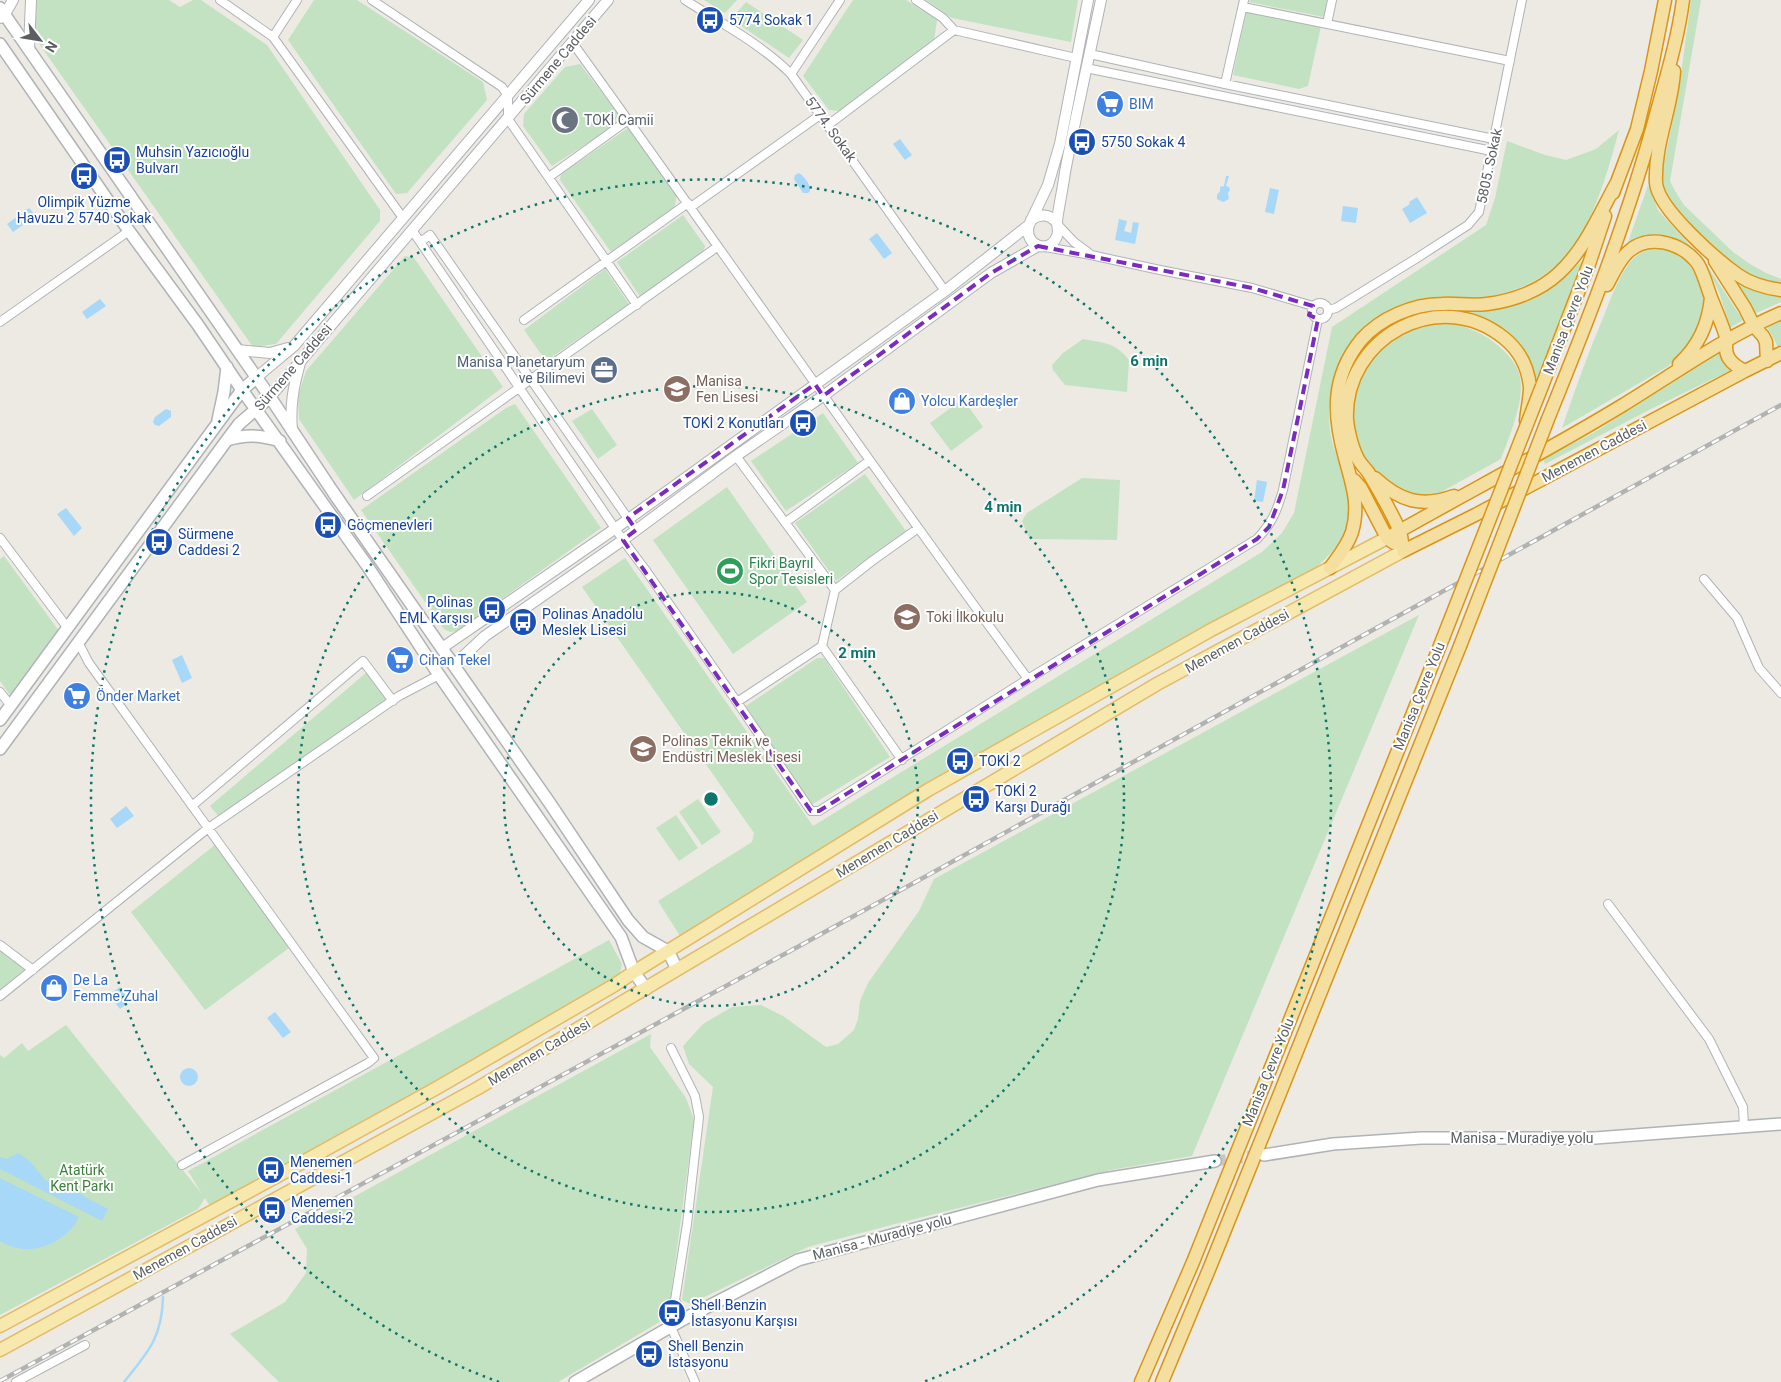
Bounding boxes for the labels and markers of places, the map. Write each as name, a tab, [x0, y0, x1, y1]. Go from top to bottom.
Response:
bus stop icon: 5774 Sokak 1	[695, 5, 725, 35]
place label: 5774 Sokak 1	[729, 12, 813, 28]
supermarket icon: BIM	[1095, 89, 1125, 119]
place label: BIM	[1129, 96, 1154, 112]
mosque icon: TOKİ Camii	[550, 105, 580, 135]
place label: TOKİ Camii	[584, 112, 654, 128]
bus stop icon: 5750 Sokak 4	[1067, 127, 1097, 157]
place label: 5750 Sokak 4	[1101, 134, 1186, 150]
place label: Muhsin Yazıcıoğlu Bulvarı	[136, 144, 249, 176]
bus stop icon: Muhsin Yazıcıoğlu Bulvarı	[102, 145, 132, 175]
bus stop icon: Olimpik Yüzme Havuzu 2 5740 Sokak	[69, 161, 99, 191]
place label: Olimpik Yüzme Havuzu 2 5740 Sokak	[17, 194, 152, 226]
place label: Manisa Planetaryum ve Bilimevi	[457, 354, 585, 386]
office icon: Manisa Planetaryum ve Bilimevi	[589, 355, 619, 385]
place label: Manisa Fen Lisesi	[696, 373, 758, 405]
school or university icon: Manisa Fen Lisesi	[662, 374, 692, 404]
shop icon: Yolcu Kardeşler	[887, 386, 917, 416]
place label: Yolcu Kardeşler	[921, 393, 1018, 409]
bus stop icon: TOKİ 2 Konutları	[788, 408, 818, 438]
place label: TOKİ 2 Konutları	[683, 415, 784, 431]
bus stop icon: Göçmenevleri	[313, 510, 343, 540]
place label: Göçmenevleri	[347, 517, 432, 533]
place label: Sürmene Caddesi 2	[178, 526, 240, 558]
bus stop icon: Sürmene Caddesi 2	[144, 527, 174, 557]
place label: Fikri Bayrıl Spor Tesisleri	[749, 555, 833, 587]
sports icon: Fikri Bayrıl Spor Tesisleri	[715, 556, 745, 586]
place label: Polinas EML Karşısı	[399, 594, 473, 626]
bus stop icon: Polinas EML Karşısı	[477, 595, 507, 625]
school or university icon: Toki İlkokulu	[892, 602, 922, 632]
place label: Polinas Anadolu Meslek Lisesi	[542, 606, 643, 638]
bus stop icon: Polinas Anadolu Meslek Lisesi	[508, 607, 538, 637]
place label: Toki İlkokulu	[926, 609, 1004, 625]
supermarket icon: Cihan Tekel	[385, 645, 415, 675]
place label: Cihan Tekel	[419, 652, 491, 668]
supermarket icon: Önder Market	[62, 681, 92, 711]
place label: Önder Market	[96, 688, 181, 704]
place label: Polinas Teknik ve Endüstri Meslek Lisesi	[662, 733, 801, 765]
school or university icon: Polinas Teknik ve Endüstri Meslek Lisesi	[628, 734, 658, 764]
bus stop icon: TOKİ 2	[945, 746, 975, 776]
place label: TOKİ 2	[979, 753, 1021, 769]
place label: TOKİ 2 Karşı Durağı	[995, 783, 1071, 815]
bus stop icon: TOKİ 2 Karşı Durağı	[961, 784, 991, 814]
centre of rings	[702, 790, 720, 808]
place label: De La Femme Zuhal	[73, 972, 158, 1004]
shop icon: De La Femme Zuhal	[39, 973, 69, 1003]
place label: Menemen Caddesi-1	[290, 1154, 352, 1186]
bus stop icon: Menemen Caddesi-1	[256, 1155, 286, 1185]
place label: Menemen Caddesi-2	[291, 1194, 353, 1226]
bus stop icon: Menemen Caddesi-2	[257, 1195, 287, 1225]
place label: Shell Benzin İstasyonu Karşısı	[691, 1297, 797, 1329]
bus stop icon: Shell Benzin İstasyonu Karşısı	[657, 1298, 687, 1328]
place label: Shell Benzin İstasyonu	[668, 1338, 744, 1370]
bus stop icon: Shell Benzin İstasyonu	[634, 1339, 664, 1369]

